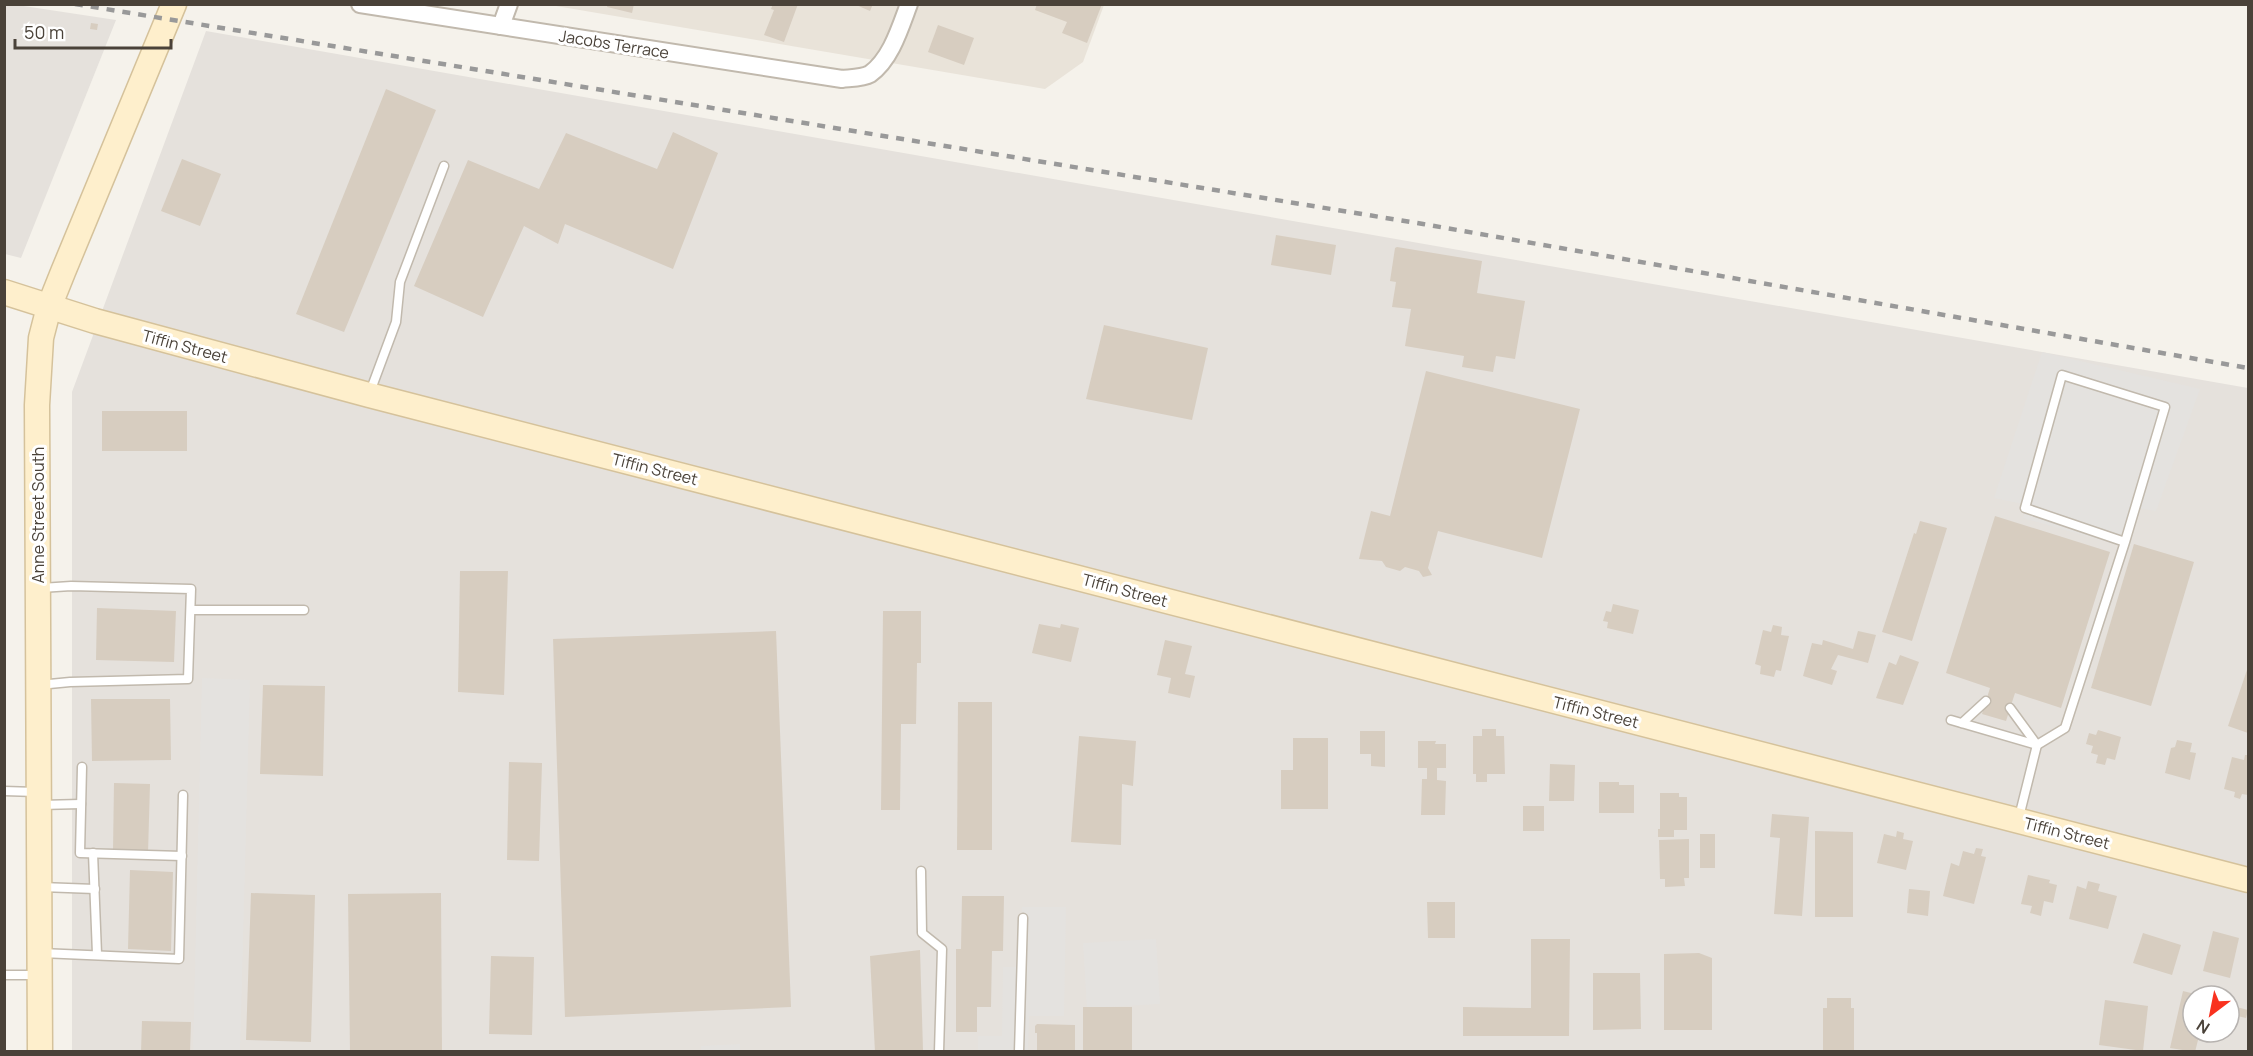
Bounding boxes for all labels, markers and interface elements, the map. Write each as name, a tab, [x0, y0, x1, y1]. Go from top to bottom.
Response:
scale bar	[15, 12, 171, 50]
text: 50 m	[24, 20, 64, 44]
street label: Jacobs Terrace	[557, 24, 671, 64]
street label: Tiffin Street	[140, 324, 230, 368]
street label: Anne Street South	[27, 447, 49, 583]
street label: Tiffin Street	[610, 448, 700, 490]
street label: Tiffin Street	[1080, 568, 1170, 612]
street label: Tiffin Street	[1551, 691, 1641, 733]
street label: Tiffin Street	[2022, 812, 2112, 854]
north arrow	[2181, 984, 2241, 1044]
text: N	[2192, 1014, 2214, 1039]

